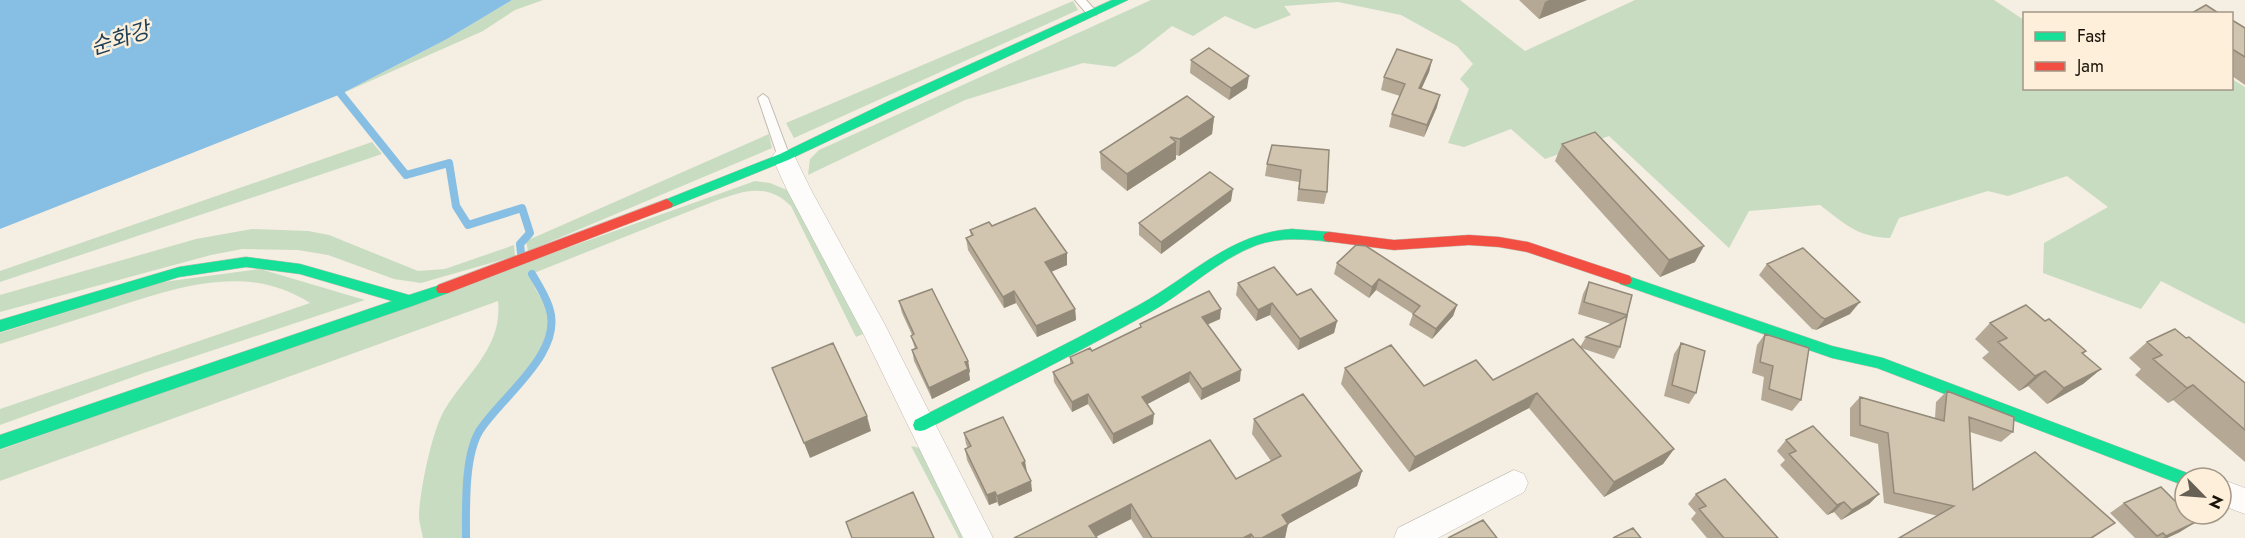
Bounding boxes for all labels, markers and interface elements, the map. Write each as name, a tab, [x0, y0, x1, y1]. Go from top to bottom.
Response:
legend	[2023, 12, 2233, 90]
water label: 순화강	[86, 13, 156, 63]
text: Fast	[2077, 23, 2106, 49]
text: Jam	[2075, 53, 2104, 79]
north arrow	[2173, 466, 2233, 526]
text: N	[2203, 492, 2229, 513]

